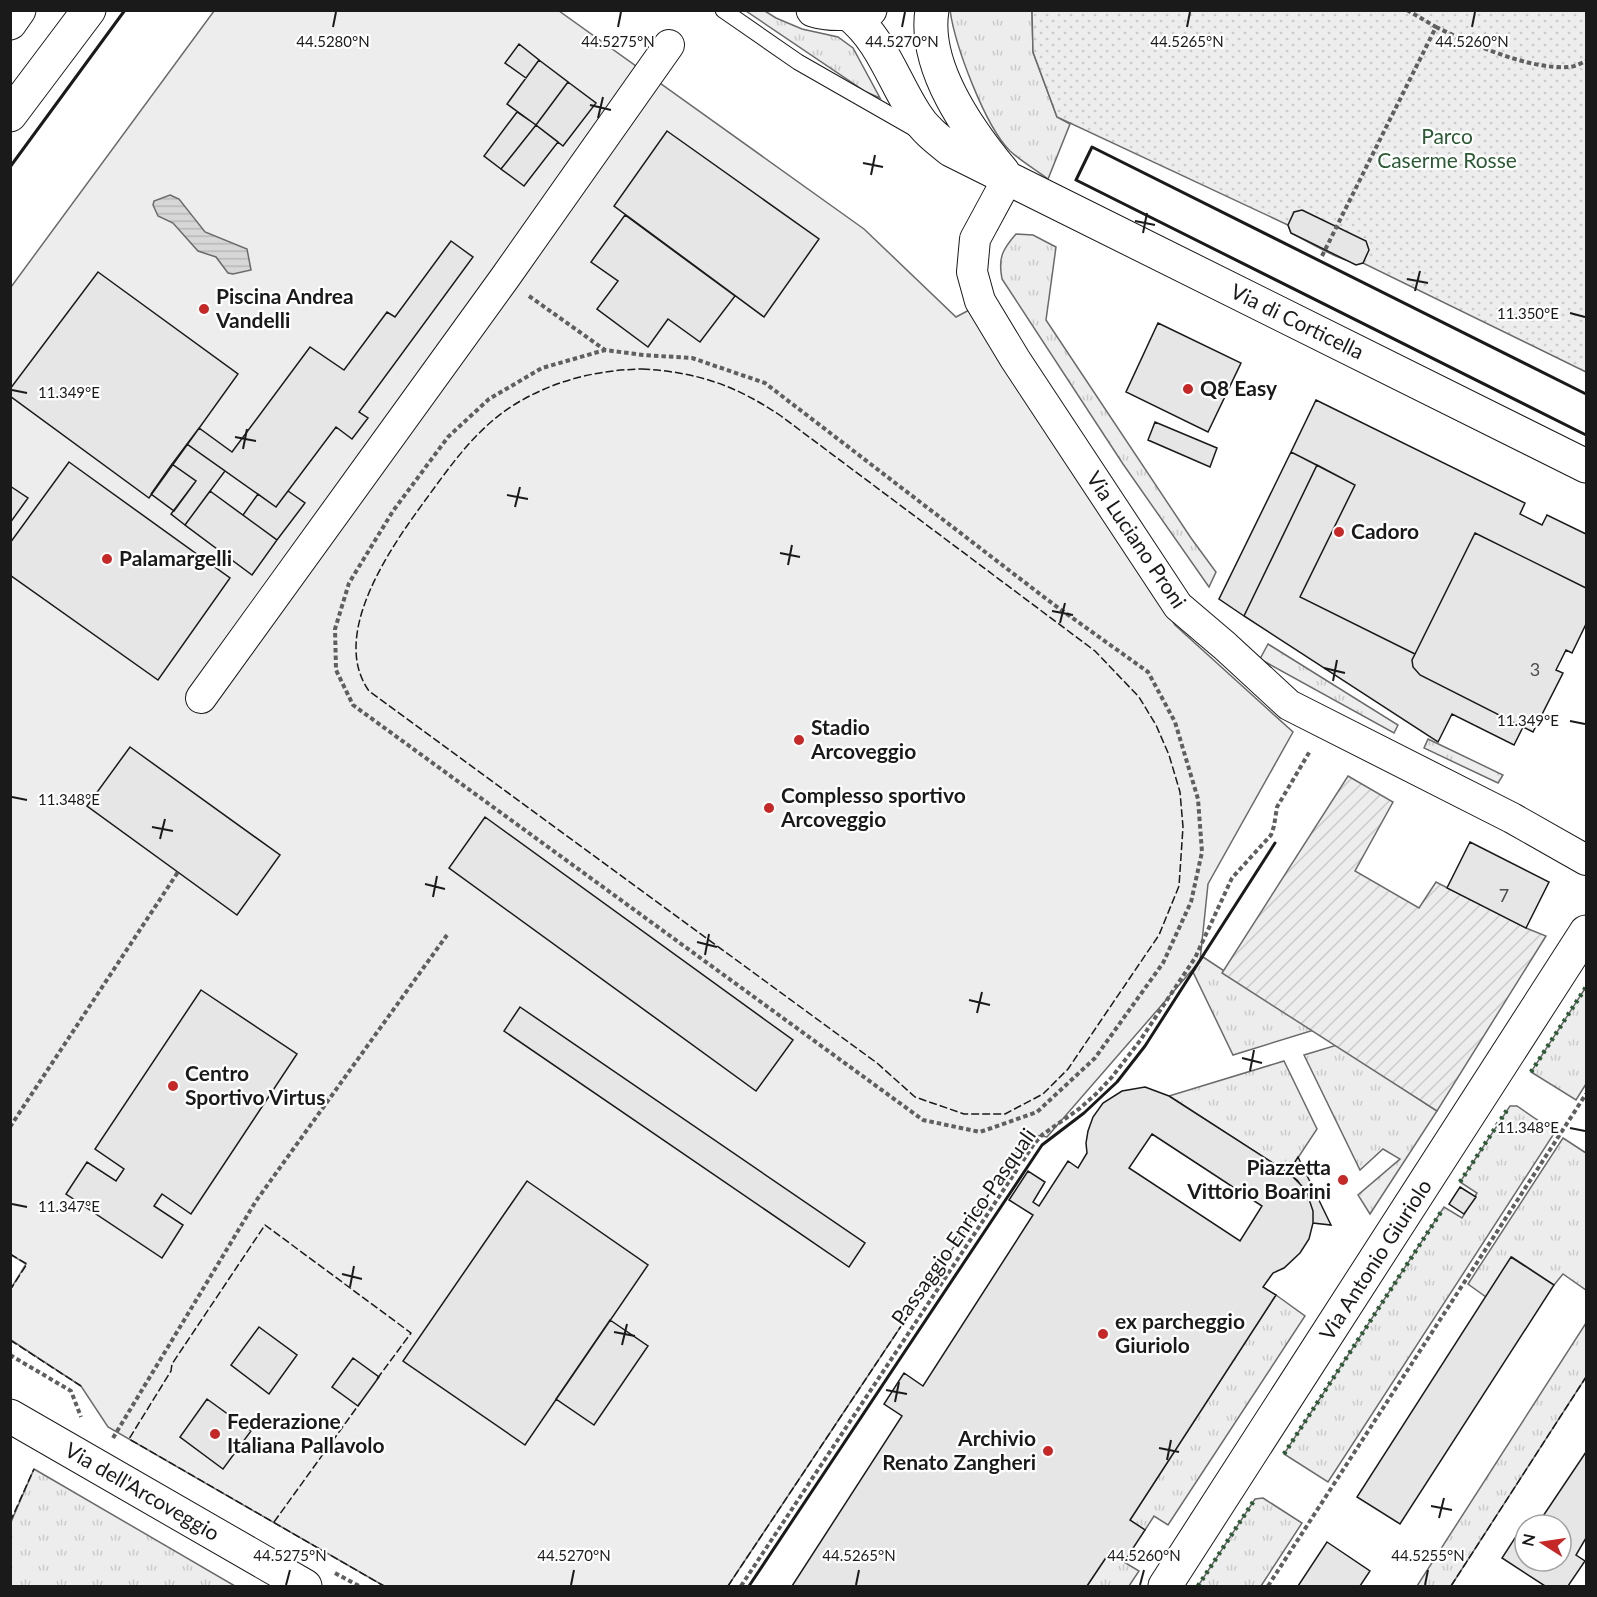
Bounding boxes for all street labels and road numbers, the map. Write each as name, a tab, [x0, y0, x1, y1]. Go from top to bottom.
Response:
street label: Via di Corticella	[1227, 278, 1368, 364]
street label: Via Luciano Proni	[1082, 466, 1192, 612]
street label: Passaggio Enrico Pasquali	[885, 1123, 1040, 1329]
street label: Via Antonio Giuriolo	[1313, 1174, 1436, 1344]
street label: Via dell'Arcoveggio	[61, 1436, 224, 1545]

